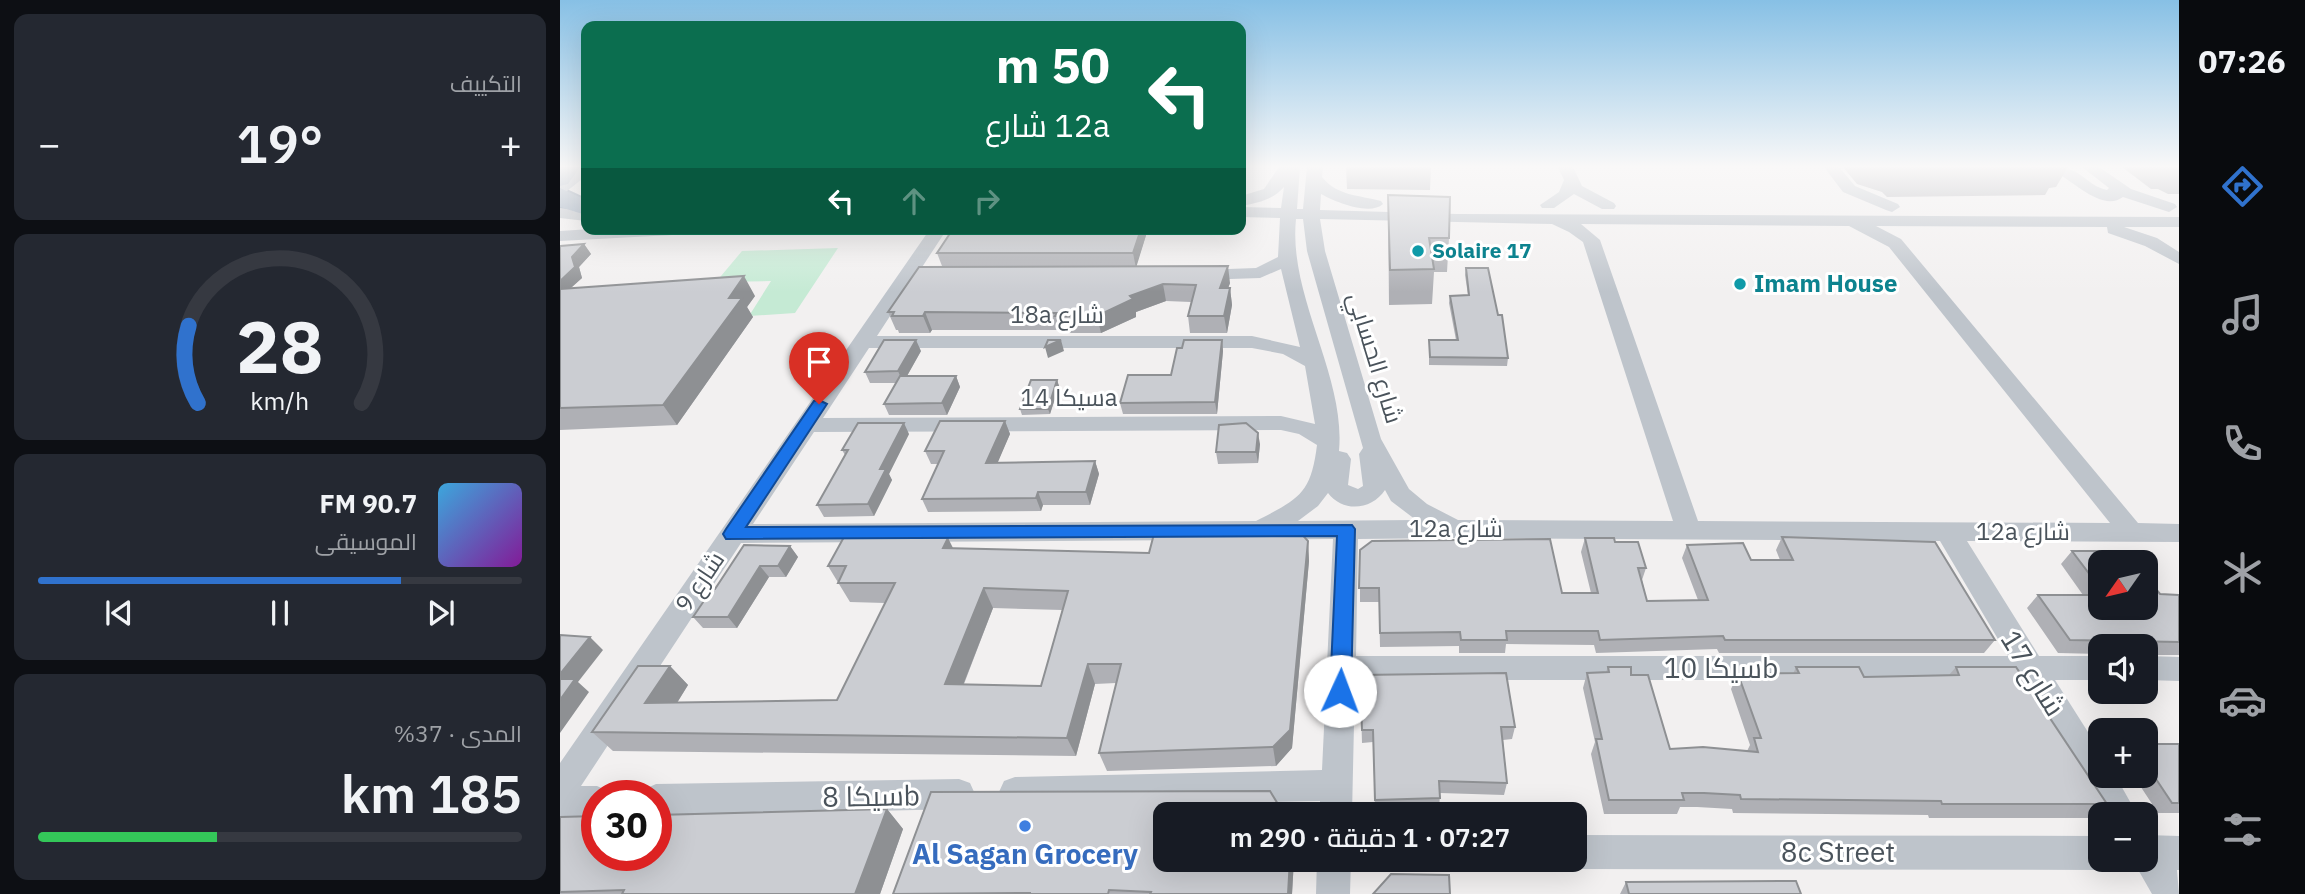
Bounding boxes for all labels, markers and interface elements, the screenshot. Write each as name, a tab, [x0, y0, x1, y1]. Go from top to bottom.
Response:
text: 50 m	[996, 33, 1110, 96]
text: 07:26	[2198, 40, 2286, 82]
icon: left	[1134, 49, 1225, 140]
text: التكييف	[450, 68, 522, 98]
text: 12a شارع	[985, 104, 1110, 146]
text: 19°	[237, 110, 323, 177]
text: −	[38, 119, 61, 168]
text: +	[499, 119, 522, 168]
icon: directions	[2218, 162, 2267, 211]
icon: left	[822, 182, 860, 220]
icon: ahead	[895, 182, 933, 220]
icon: right	[968, 182, 1006, 220]
place label: Solaire 17	[1432, 236, 1532, 264]
marker: Solaire 17	[1410, 243, 1426, 259]
place label: Imam House	[1754, 267, 1897, 299]
marker: Imam House	[1732, 276, 1748, 292]
street label: شارع الحسابي	[1337, 288, 1411, 428]
icon: music	[2218, 290, 2267, 339]
text: 28	[236, 298, 324, 393]
street label: 18a شارع	[1010, 298, 1104, 331]
pin	[789, 332, 849, 404]
icon: arrive	[800, 343, 838, 381]
street label: سيكا 14a	[1020, 381, 1118, 413]
text: km/h	[251, 384, 309, 417]
icon: phone	[2218, 419, 2267, 468]
text: 90.7 FM	[319, 486, 417, 520]
street label: 12a شارع	[1409, 512, 1503, 545]
street label: 12a شارع	[1976, 515, 2070, 548]
text: الموسيقى	[315, 526, 417, 556]
street label: شارع 9	[667, 545, 732, 619]
icon: climate	[2218, 548, 2267, 597]
north arrow	[2088, 550, 2158, 620]
map controls	[2088, 550, 2158, 872]
icon: previous	[100, 594, 138, 632]
icon: pause	[261, 594, 299, 632]
icon: next	[422, 594, 460, 632]
street label: شارع 17	[1992, 623, 2074, 723]
button: sound	[2088, 634, 2158, 704]
street label: سيكا 10b	[1664, 649, 1778, 686]
position arrow	[1303, 654, 1377, 728]
icon: car	[2218, 676, 2267, 725]
text: المدى · 37%	[394, 718, 522, 748]
button: +	[2088, 718, 2158, 788]
text: 185 km	[341, 760, 522, 827]
street label: سيكا 8b	[822, 776, 920, 815]
speed limit sign: 30	[581, 780, 672, 871]
button: −	[2088, 802, 2158, 872]
icon: filters	[2218, 805, 2267, 854]
marker: Al Sagan Grocery	[1017, 818, 1033, 834]
text: 07:27 · 1 دقيقة · 290 m	[1230, 820, 1510, 854]
street label: 8c Street	[1781, 833, 1895, 870]
place label: Al Sagan Grocery	[912, 835, 1138, 872]

